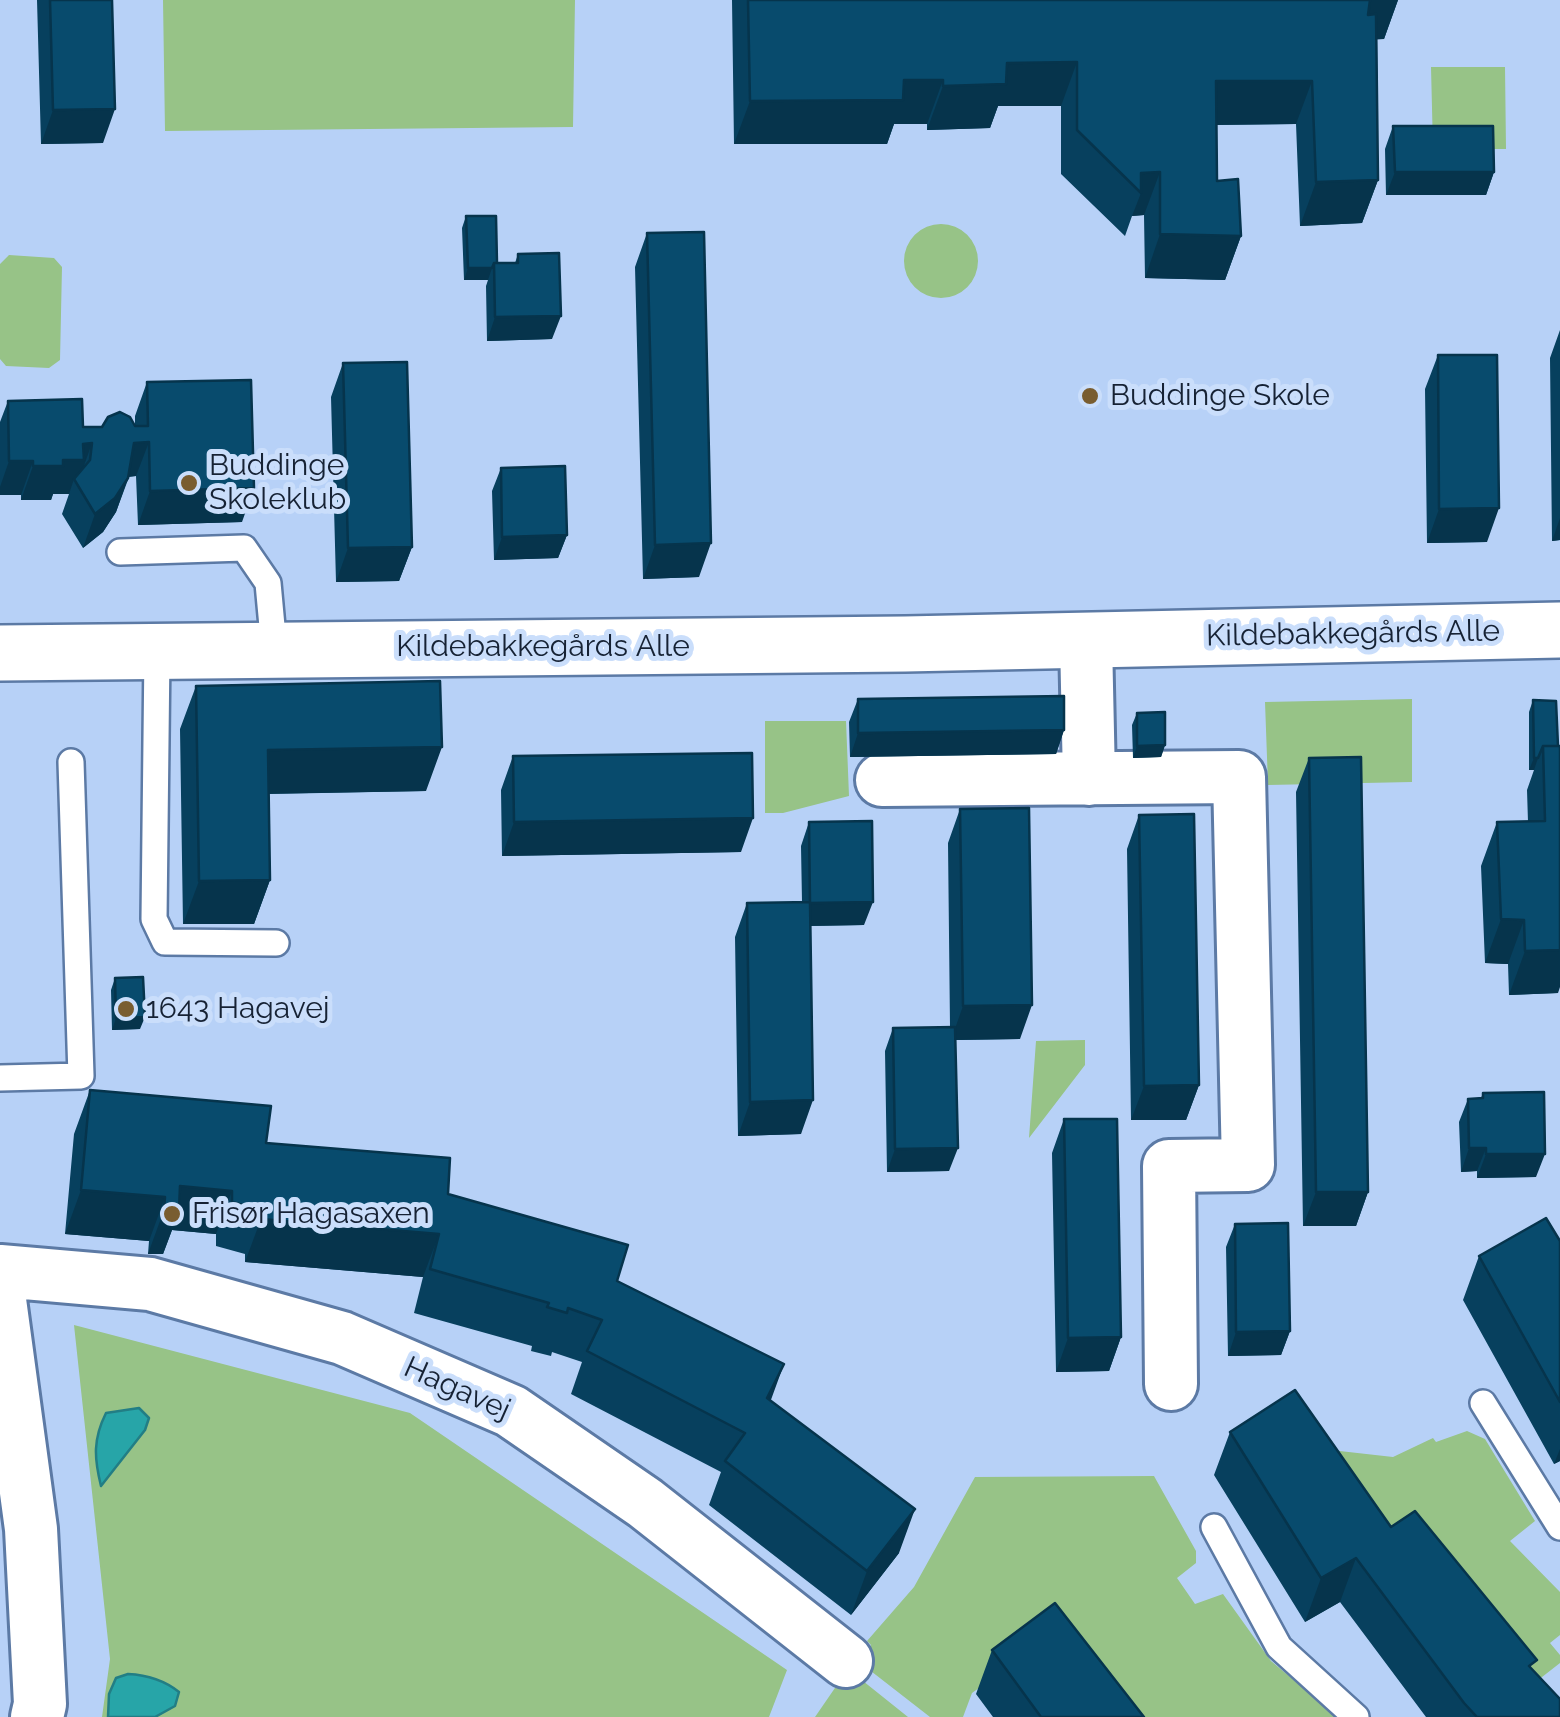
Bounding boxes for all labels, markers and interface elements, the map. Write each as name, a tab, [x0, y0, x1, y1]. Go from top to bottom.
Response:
place label: Buddinge Skole	[1110, 378, 1330, 414]
marker: Buddinge Skole	[1079, 385, 1101, 407]
place label: Buddinge Skoleklub	[209, 448, 346, 518]
marker: Buddinge Skoleklub	[178, 472, 200, 494]
street label: Kildebakkegårds Alle	[1206, 613, 1500, 655]
street label: Kildebakkegårds Alle	[396, 629, 690, 665]
place label: 1643 Hagavej	[146, 991, 330, 1027]
marker: 1643 Hagavej	[115, 998, 137, 1020]
place label: Frisør Hagasaxen	[192, 1196, 430, 1232]
marker: Frisør Hagasaxen	[161, 1203, 183, 1225]
street label: Hagavej	[398, 1350, 516, 1428]

